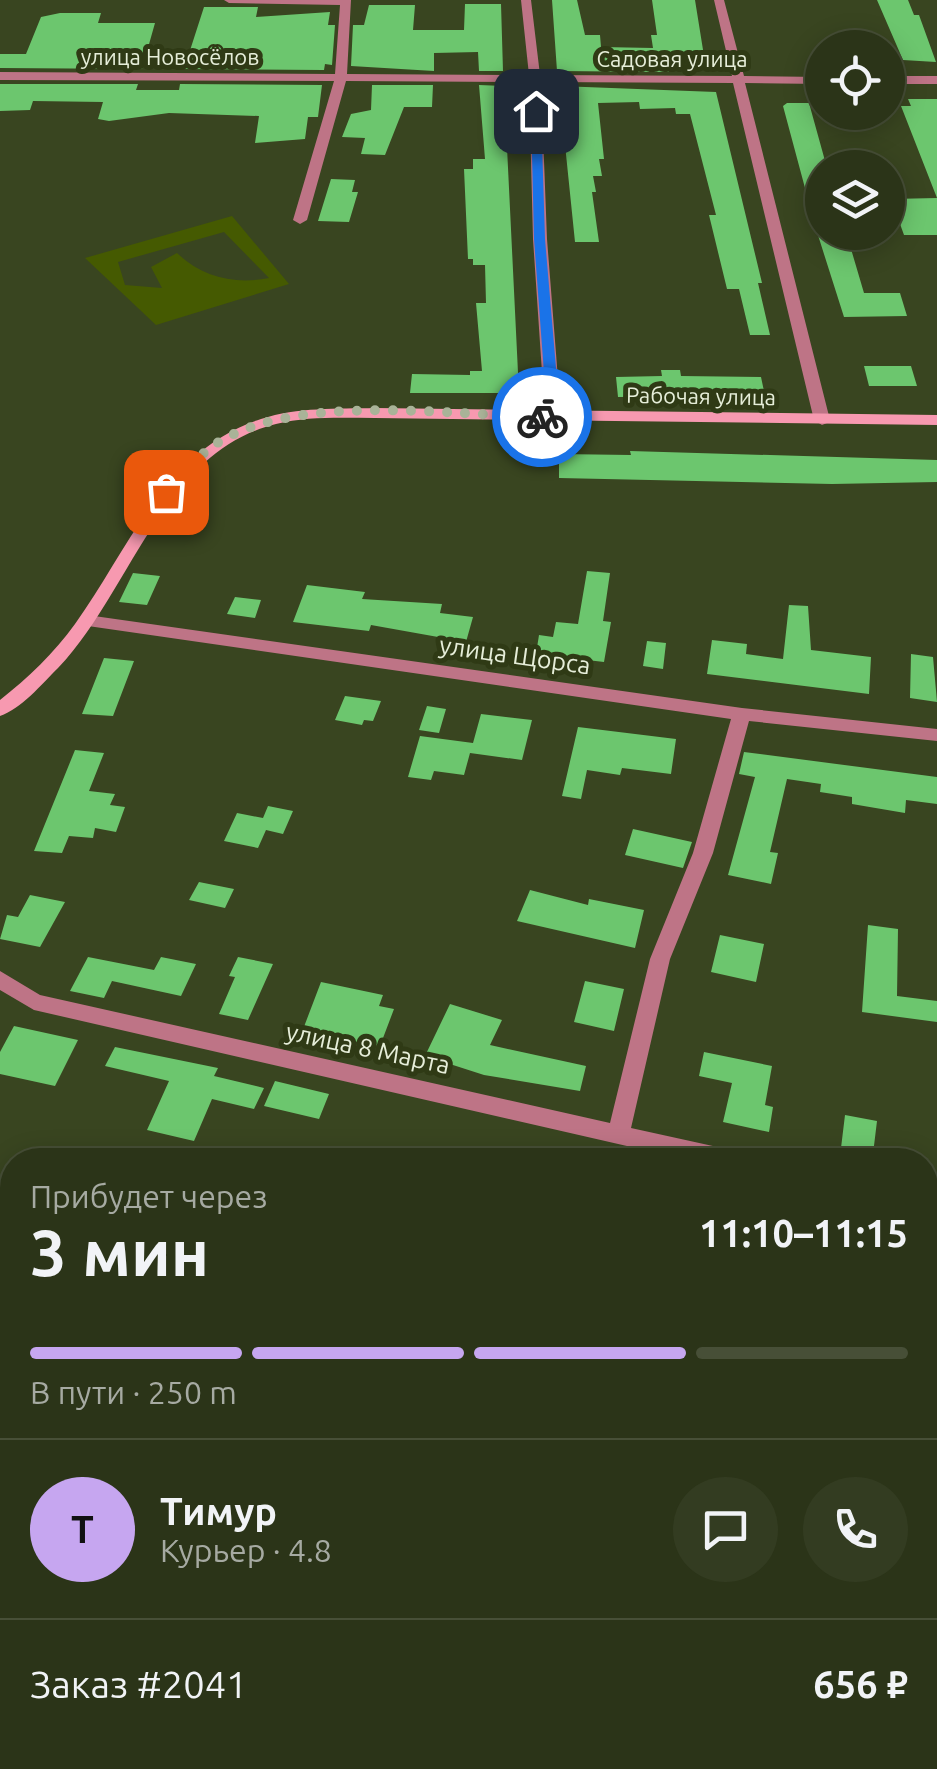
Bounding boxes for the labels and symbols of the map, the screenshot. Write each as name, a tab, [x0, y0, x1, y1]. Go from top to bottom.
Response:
street label: улица Новосёлов	[81, 44, 259, 69]
street label: Садовая улица	[596, 46, 748, 71]
pin	[494, 69, 579, 154]
courier	[492, 367, 592, 467]
street label: Рабочая улица	[626, 382, 776, 409]
pin	[124, 450, 209, 535]
street label: улица Щорса	[438, 631, 592, 679]
street label: улица 8 Марта	[283, 1017, 453, 1079]

